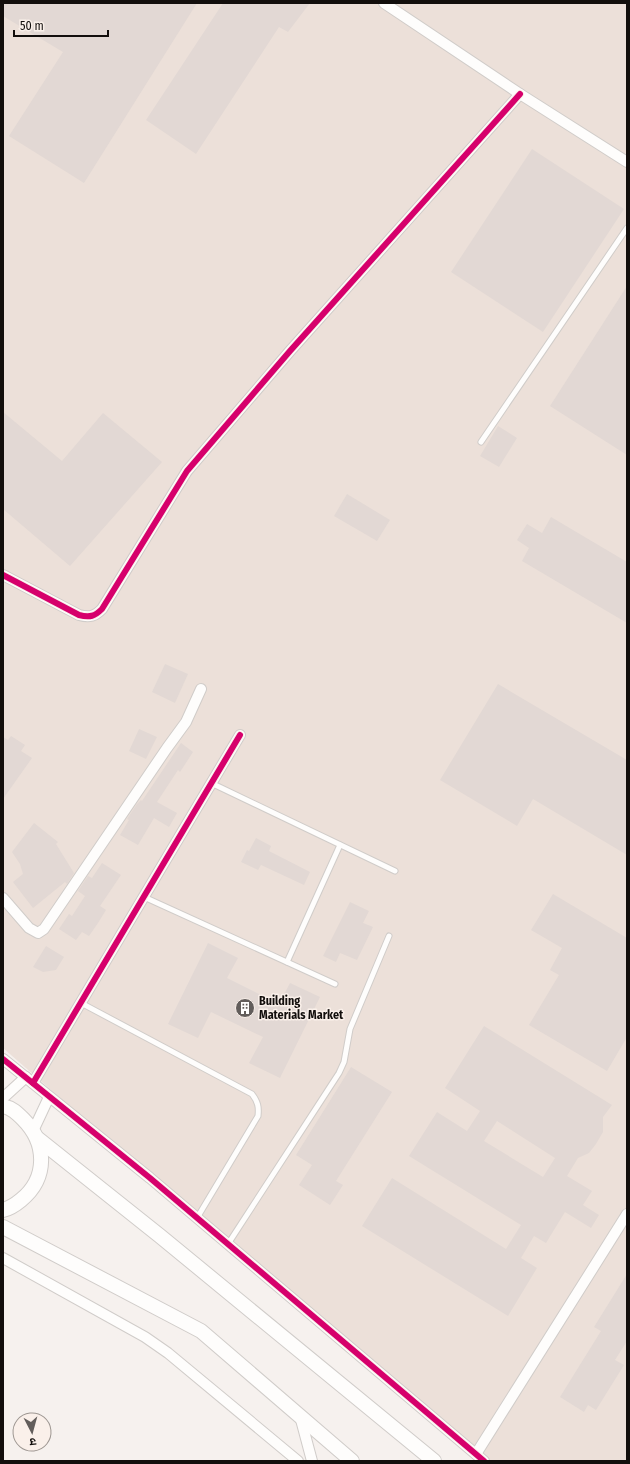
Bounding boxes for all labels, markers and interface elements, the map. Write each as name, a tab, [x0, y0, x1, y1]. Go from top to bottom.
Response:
scale bar	[14, 12, 108, 38]
text: 50 m	[20, 19, 44, 33]
place label: Building Materials Market	[259, 994, 344, 1022]
building icon: Building Materials Market	[234, 997, 256, 1019]
north arrow	[12, 1412, 52, 1452]
text: उ	[29, 1435, 37, 1448]

